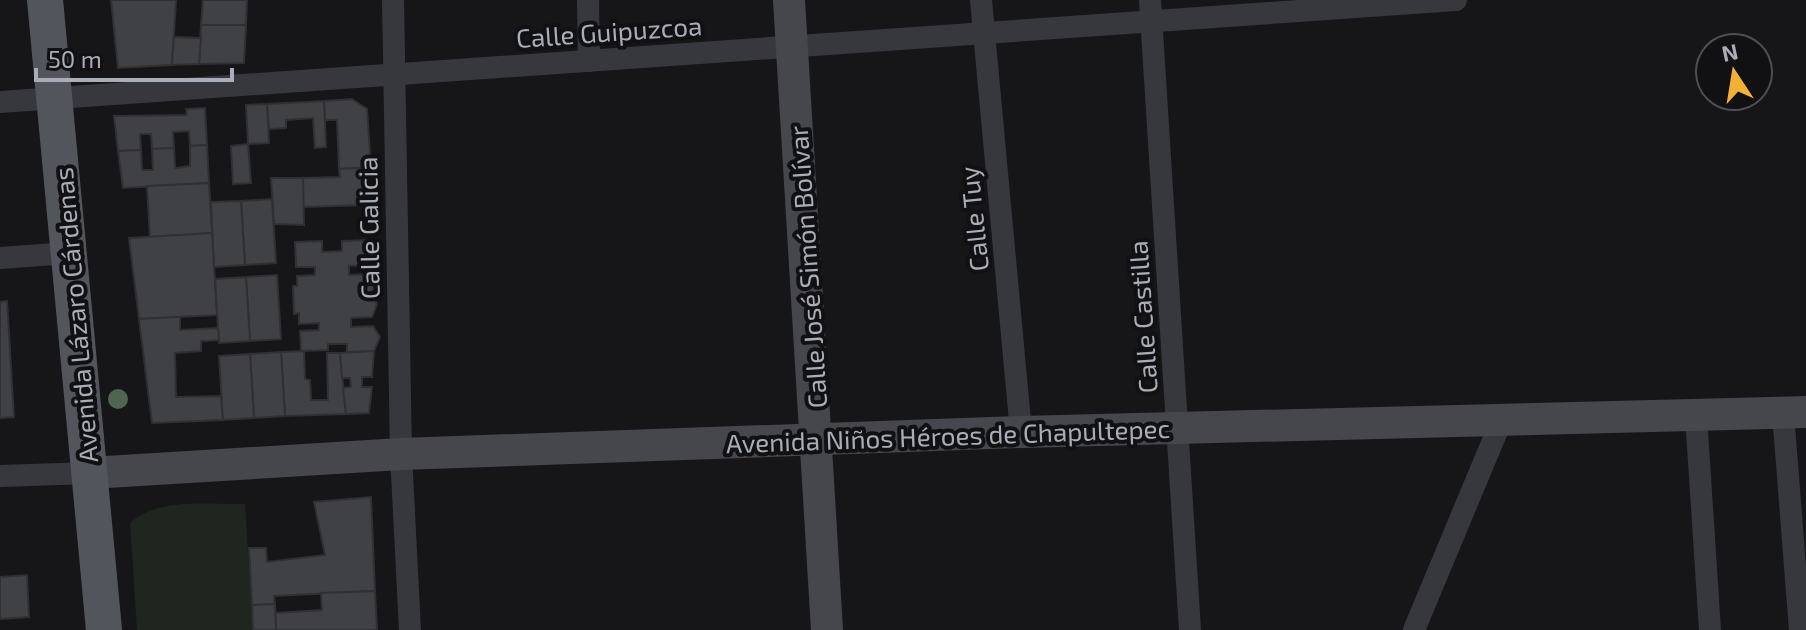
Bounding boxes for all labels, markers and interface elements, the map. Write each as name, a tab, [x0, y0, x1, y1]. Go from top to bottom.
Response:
street label: Calle Guipuzcoa	[515, 9, 703, 53]
scale bar	[36, 32, 232, 82]
north arrow	[1694, 32, 1774, 112]
text: N	[1719, 37, 1740, 66]
text: 50 m	[48, 44, 102, 73]
street label: Calle José Simón Bolívar	[782, 125, 832, 409]
street label: Calle Galicia	[351, 156, 385, 300]
street label: Calle Tuy	[952, 165, 994, 273]
street label: Avenida Lázaro Cárdenas	[47, 166, 103, 464]
street label: Calle Castilla	[1121, 240, 1163, 394]
street label: Avenida Niños Héroes de Chapultepec	[725, 412, 1171, 458]

